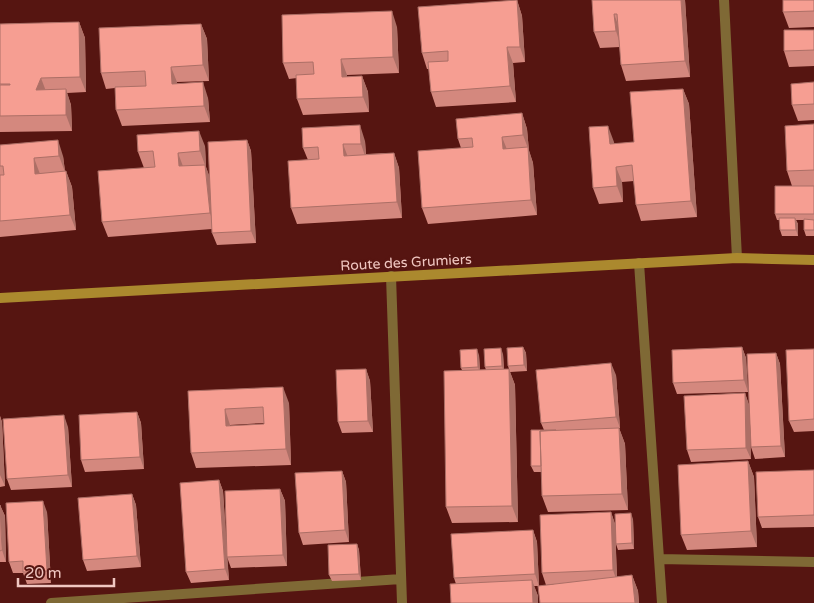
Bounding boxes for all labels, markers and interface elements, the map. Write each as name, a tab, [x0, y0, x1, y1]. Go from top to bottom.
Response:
street label: Route des Grumiers	[340, 251, 473, 274]
scale bar	[18, 556, 114, 588]
text: 20 m	[25, 564, 62, 582]

